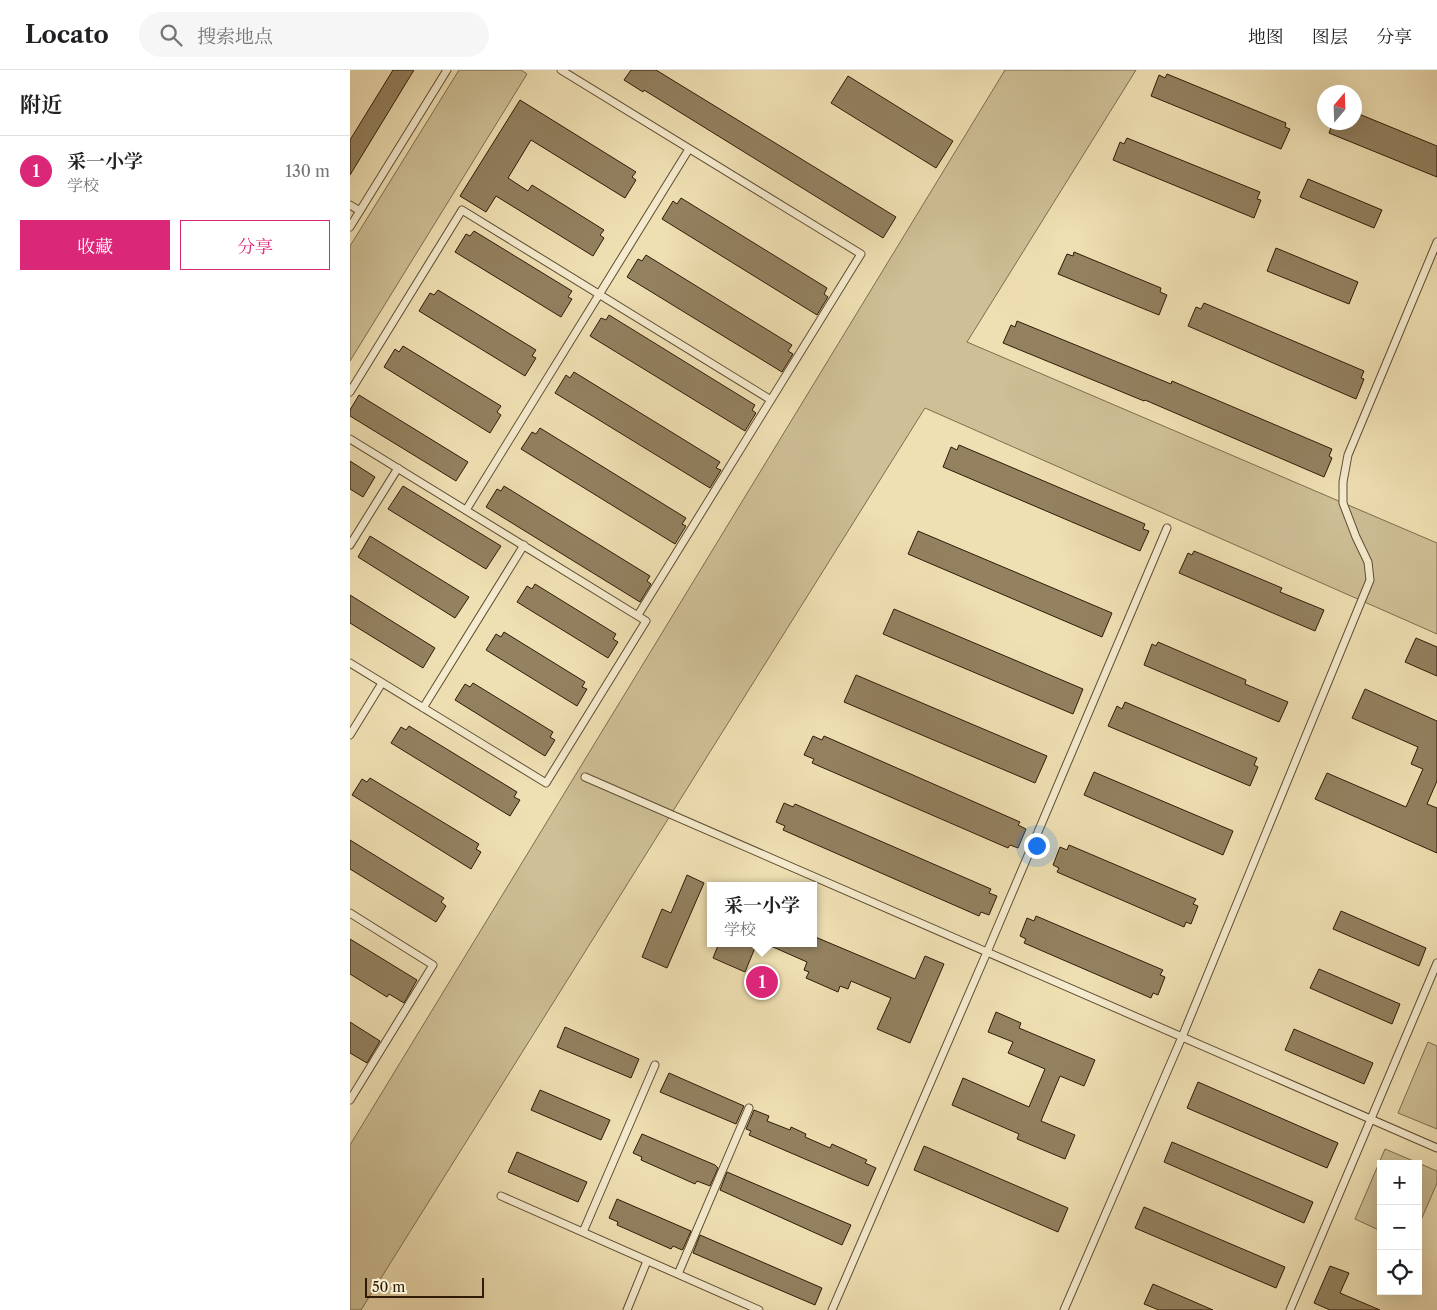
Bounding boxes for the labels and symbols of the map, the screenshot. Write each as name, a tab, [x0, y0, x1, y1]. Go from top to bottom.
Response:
north arrow	[1317, 85, 1362, 130]
your location	[1024, 833, 1050, 859]
pin: 1	[746, 963, 778, 1001]
scale bar	[365, 1275, 484, 1298]

